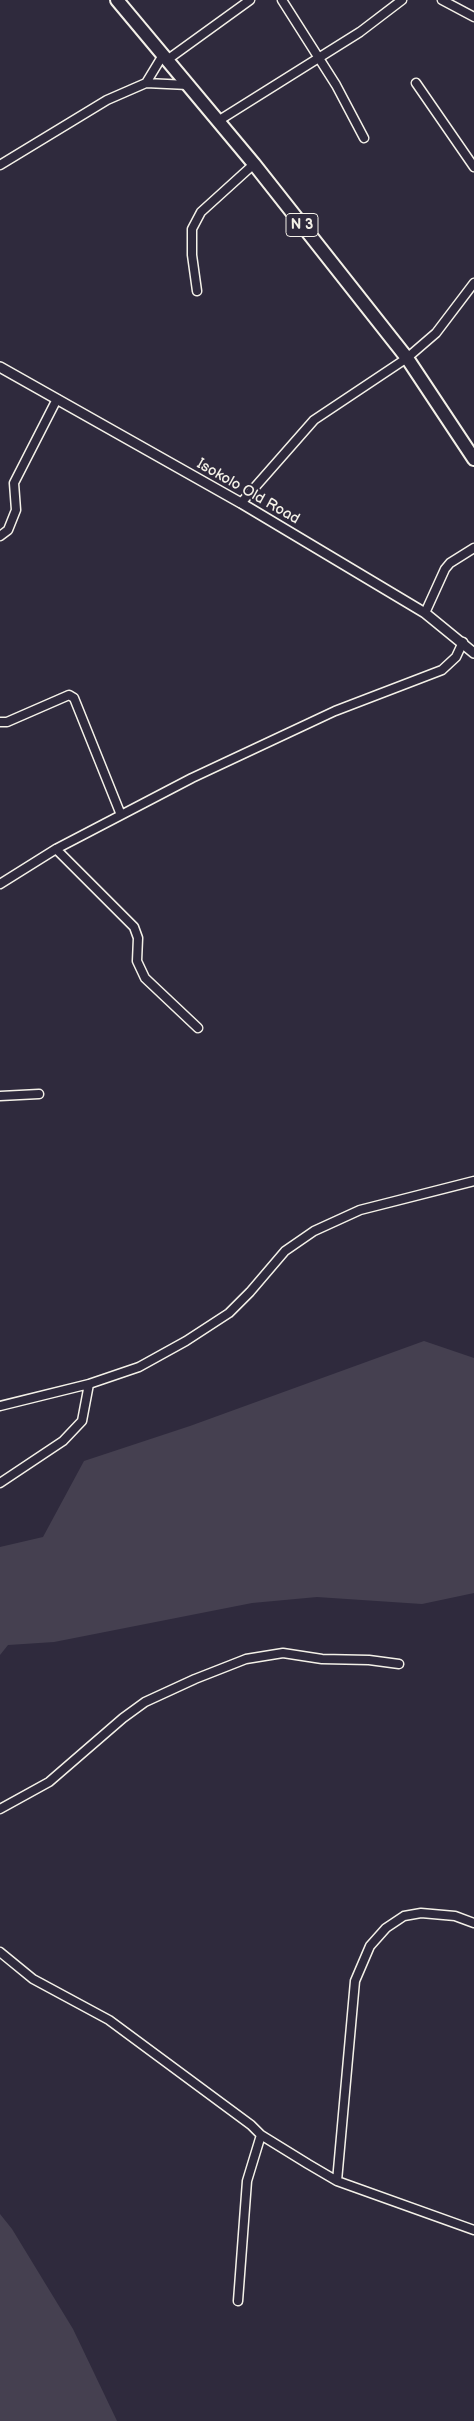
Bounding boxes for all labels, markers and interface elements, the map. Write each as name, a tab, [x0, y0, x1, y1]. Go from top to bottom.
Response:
road number: N 3	[286, 214, 318, 236]
street label: Isokolo Old Road	[193, 455, 303, 529]

